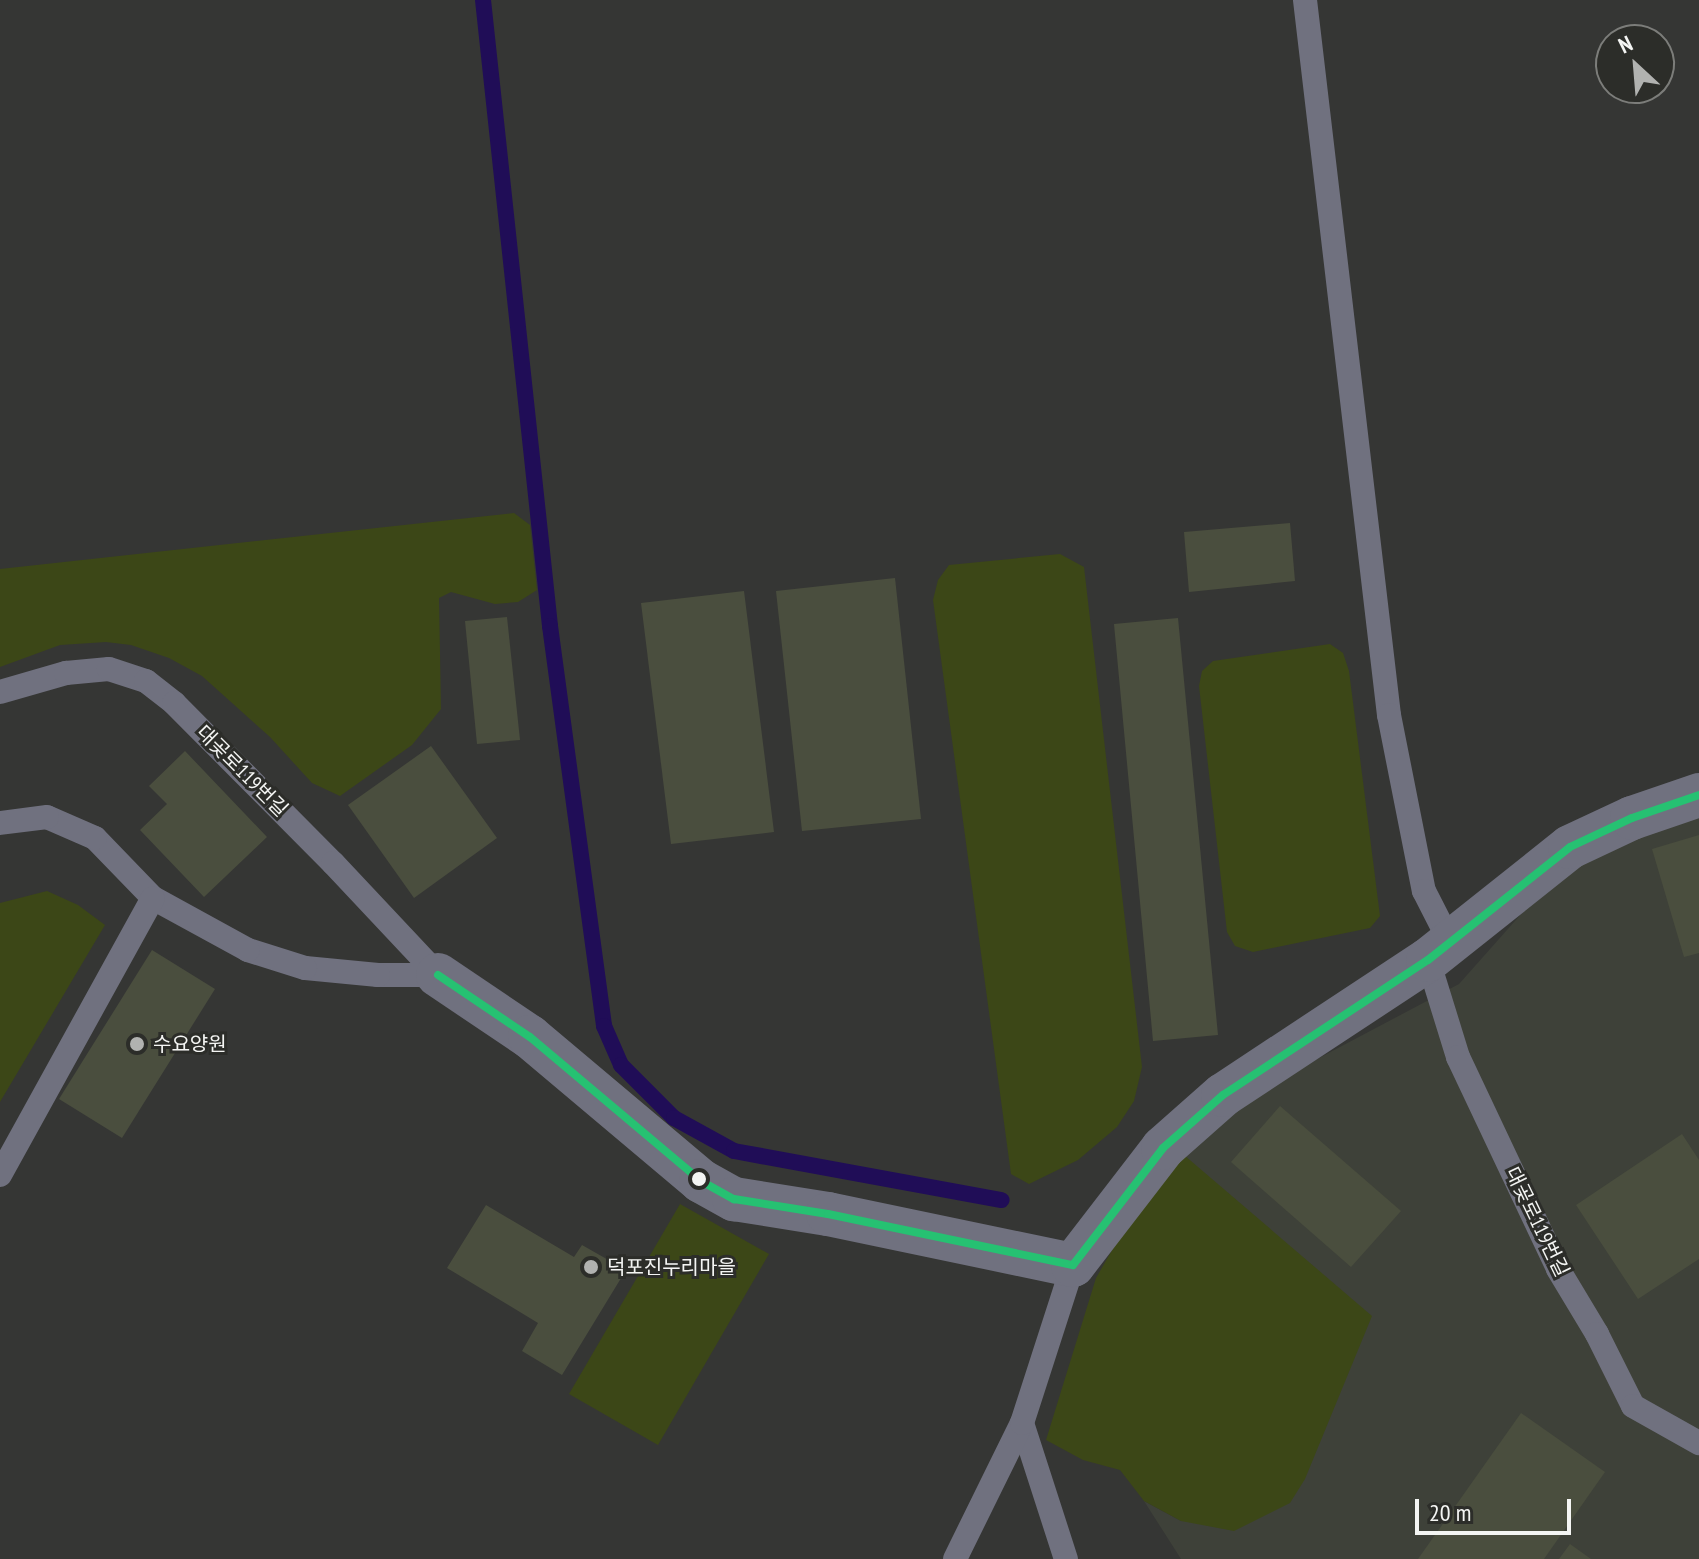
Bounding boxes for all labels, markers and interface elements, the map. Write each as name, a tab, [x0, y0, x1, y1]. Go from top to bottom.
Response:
north arrow	[1595, 24, 1675, 104]
text: N	[1614, 29, 1637, 59]
street label: 대곶로119번길	[191, 720, 293, 822]
place label: 수요양원	[153, 1032, 227, 1056]
marker: 수요양원	[128, 1035, 146, 1053]
street label: 대곶로119번길	[1500, 1163, 1574, 1281]
unlabelled marker	[691, 1171, 707, 1187]
place label: 덕포진누리마을	[607, 1255, 736, 1279]
marker: 덕포진누리마을	[582, 1258, 600, 1276]
scale bar	[1419, 1483, 1575, 1533]
text: 20 m	[1429, 1497, 1471, 1528]

